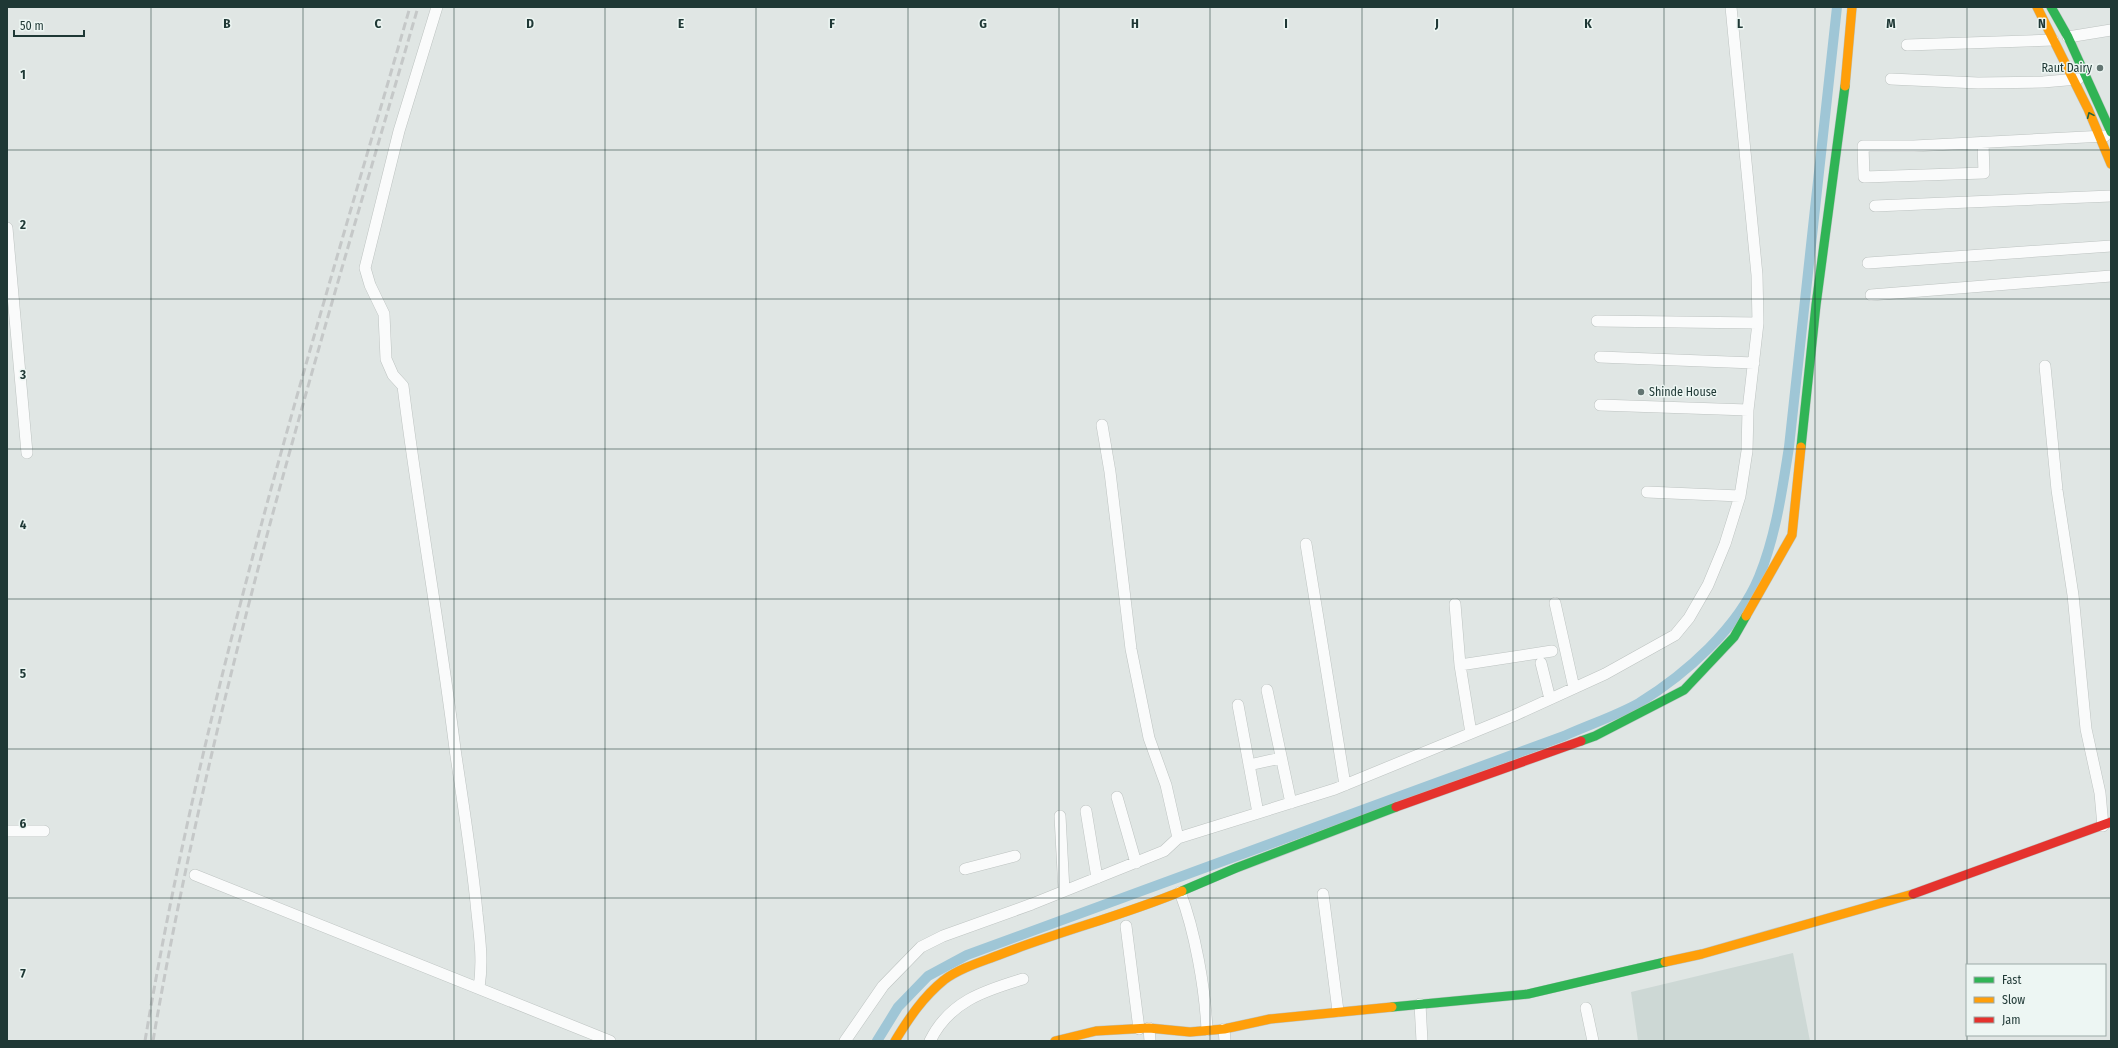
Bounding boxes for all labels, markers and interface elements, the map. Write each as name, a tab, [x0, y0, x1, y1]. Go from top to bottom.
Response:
scale bar	[14, 12, 84, 38]
text: B	[223, 16, 231, 31]
text: C	[375, 16, 382, 31]
text: D	[526, 16, 534, 31]
text: E	[678, 16, 684, 31]
text: F	[829, 16, 835, 31]
text: G	[979, 16, 987, 31]
text: H	[1131, 16, 1139, 31]
text: I	[1284, 16, 1288, 31]
text: J	[1434, 16, 1439, 31]
text: K	[1584, 16, 1592, 31]
text: L	[1737, 16, 1743, 31]
text: M	[1886, 16, 1896, 31]
text: N	[2038, 16, 2046, 31]
text: 50 m	[20, 19, 44, 33]
place label: Raut Dairy	[2041, 61, 2093, 75]
marker: Raut Dairy	[2095, 63, 2105, 73]
text: 1	[20, 67, 26, 82]
one-way arrow	[2087, 112, 2095, 120]
text: 2	[19, 217, 26, 232]
text: 3	[19, 367, 26, 382]
place label: Shinde House	[1649, 385, 1717, 399]
marker: Shinde House	[1636, 387, 1646, 397]
text: 4	[20, 517, 27, 532]
text: 5	[20, 666, 26, 681]
text: 6	[20, 816, 27, 831]
legend	[1966, 964, 2106, 1036]
text: 7	[20, 966, 26, 981]
text: Fast	[2002, 973, 2021, 987]
text: Slow	[2002, 993, 2025, 1007]
text: Jam	[2002, 1013, 2020, 1027]

